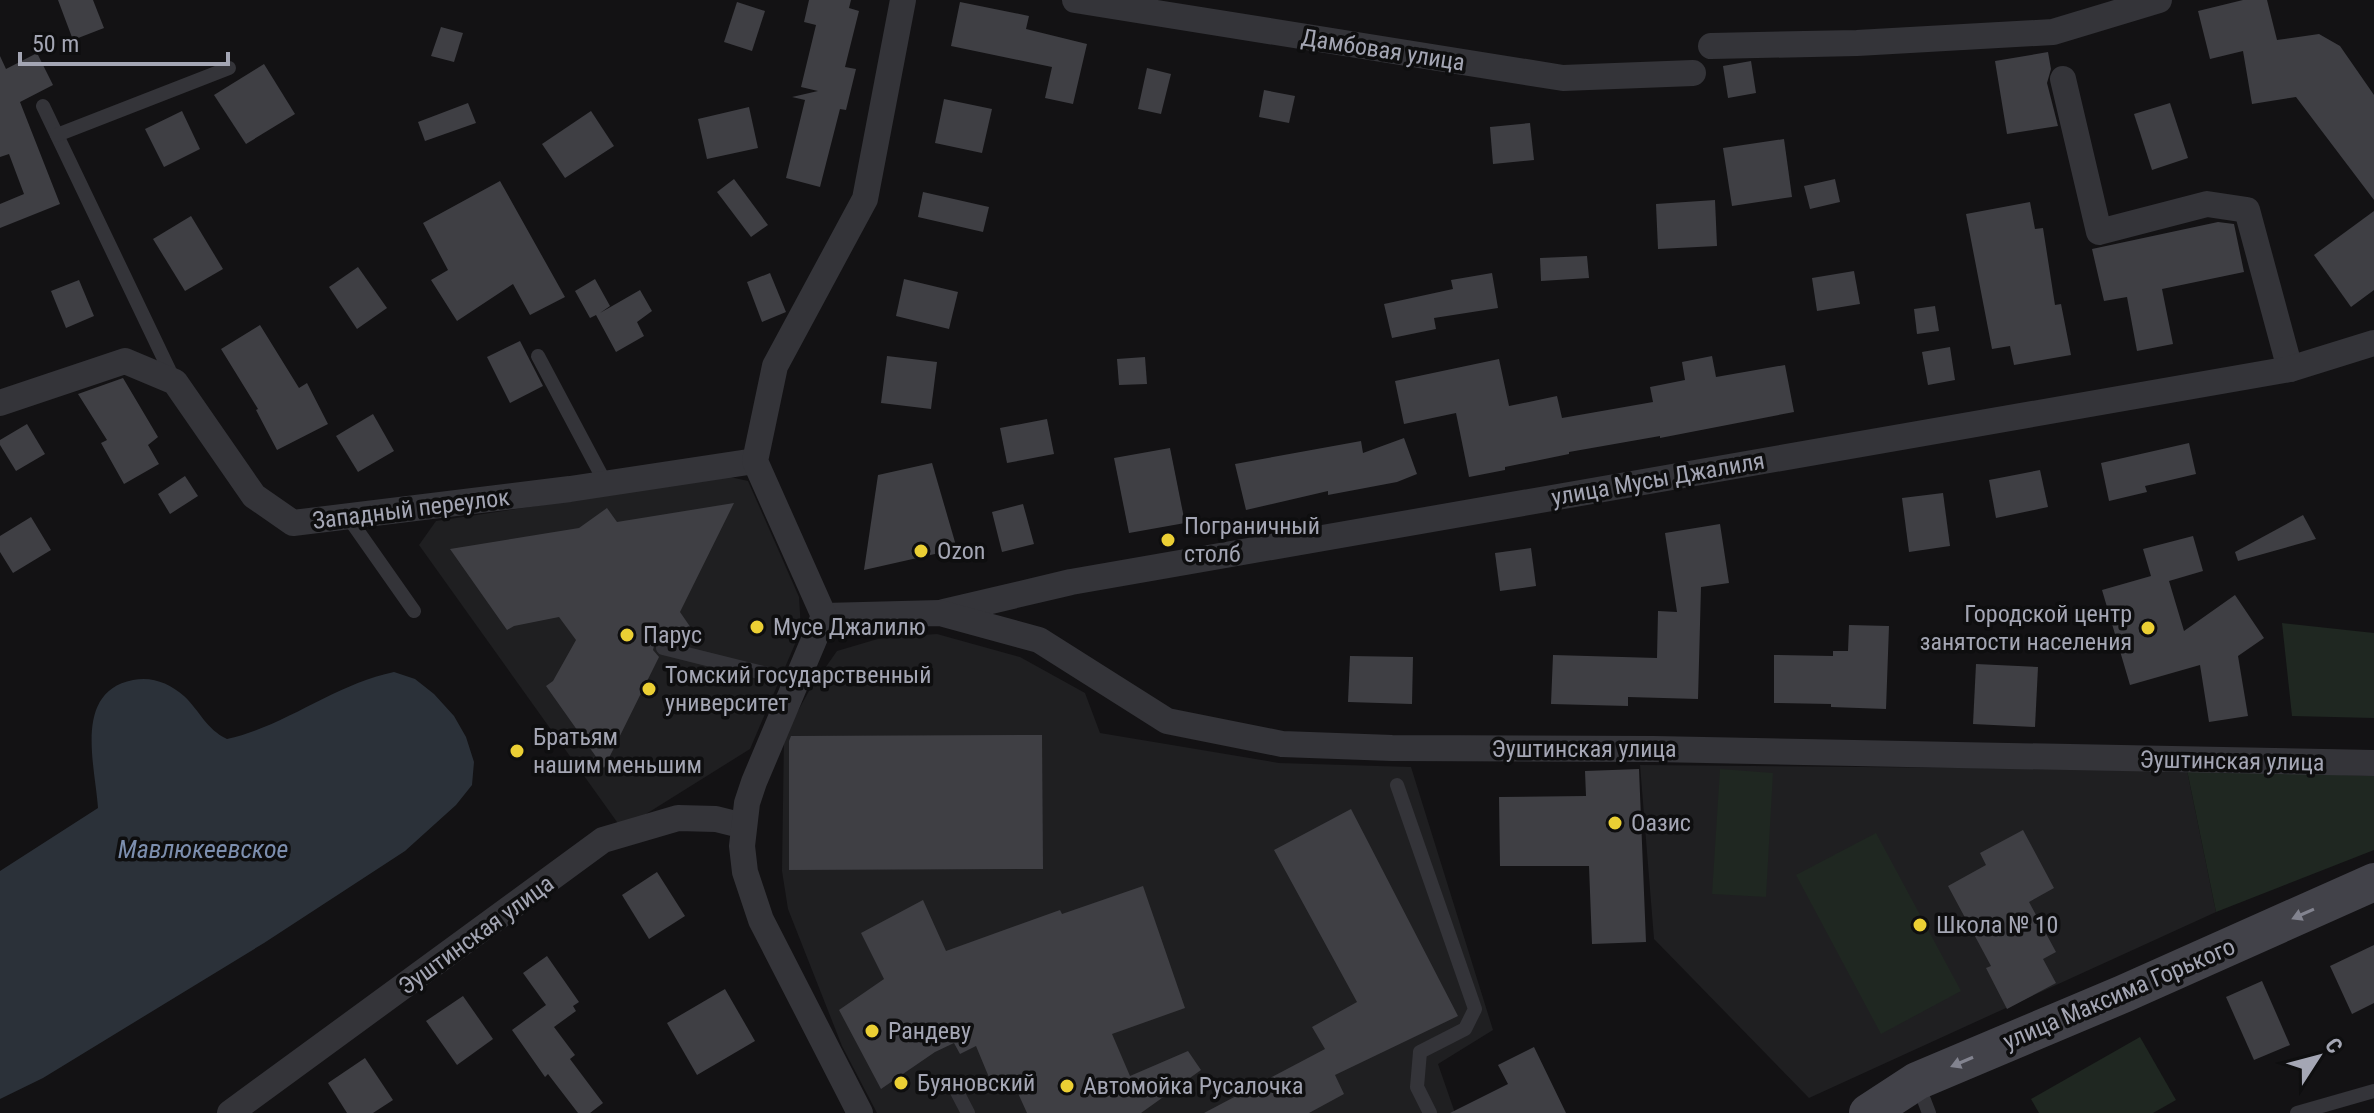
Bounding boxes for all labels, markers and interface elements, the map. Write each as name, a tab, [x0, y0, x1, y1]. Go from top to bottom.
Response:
scale bar	[20, 16, 228, 66]
street label: Дамбовая улица	[1299, 23, 1467, 77]
text: 50 m	[32, 30, 79, 58]
street label: улица Мусы Джалиля	[1549, 446, 1767, 512]
street label: Западный переулок	[311, 483, 512, 535]
place label: Пограничный столб	[1184, 512, 1320, 568]
marker: Пограничный столб	[1159, 531, 1177, 549]
place label: Ozon	[937, 537, 985, 565]
marker: Ozon	[912, 542, 930, 560]
place label: Городской центр занятости населения	[1920, 600, 2132, 656]
place label: Мусе Джалилю	[773, 613, 926, 641]
marker: Мусе Джалилю	[748, 618, 766, 636]
marker: Городской центр занятости населения	[2139, 619, 2157, 637]
place label: Парус	[643, 621, 702, 649]
marker: Парус	[618, 626, 636, 644]
place label: Томский государственный университет	[665, 661, 931, 717]
marker: Томский государственный университет	[640, 680, 658, 698]
place label: Братьям нашим меньшим	[533, 723, 702, 779]
street label: Эуштинская улица	[1492, 735, 1676, 763]
marker: Братьям нашим меньшим	[508, 742, 526, 760]
street label: Эуштинская улица	[2139, 745, 2325, 777]
place label: Оазис	[1631, 809, 1691, 837]
marker: Оазис	[1606, 814, 1624, 832]
water label: Мавлюкеевское	[118, 834, 288, 864]
street label: Эуштинская улица	[393, 869, 559, 1001]
one-way arrow	[2291, 907, 2315, 921]
place label: Школа № 10	[1936, 911, 2058, 939]
marker: Школа № 10	[1911, 916, 1929, 934]
street label: улица Максима Горького	[1999, 932, 2239, 1056]
place label: Рандеву	[888, 1017, 971, 1045]
north arrow	[2278, 1017, 2358, 1097]
marker: Рандеву	[863, 1022, 881, 1040]
text: С	[2320, 1033, 2348, 1058]
one-way arrow	[1950, 1056, 1973, 1069]
place label: Буяновский	[917, 1069, 1035, 1097]
place label: Автомойка Русалочка	[1083, 1072, 1304, 1100]
marker: Буяновский	[892, 1074, 910, 1092]
marker: Автомойка Русалочка	[1058, 1077, 1076, 1095]

